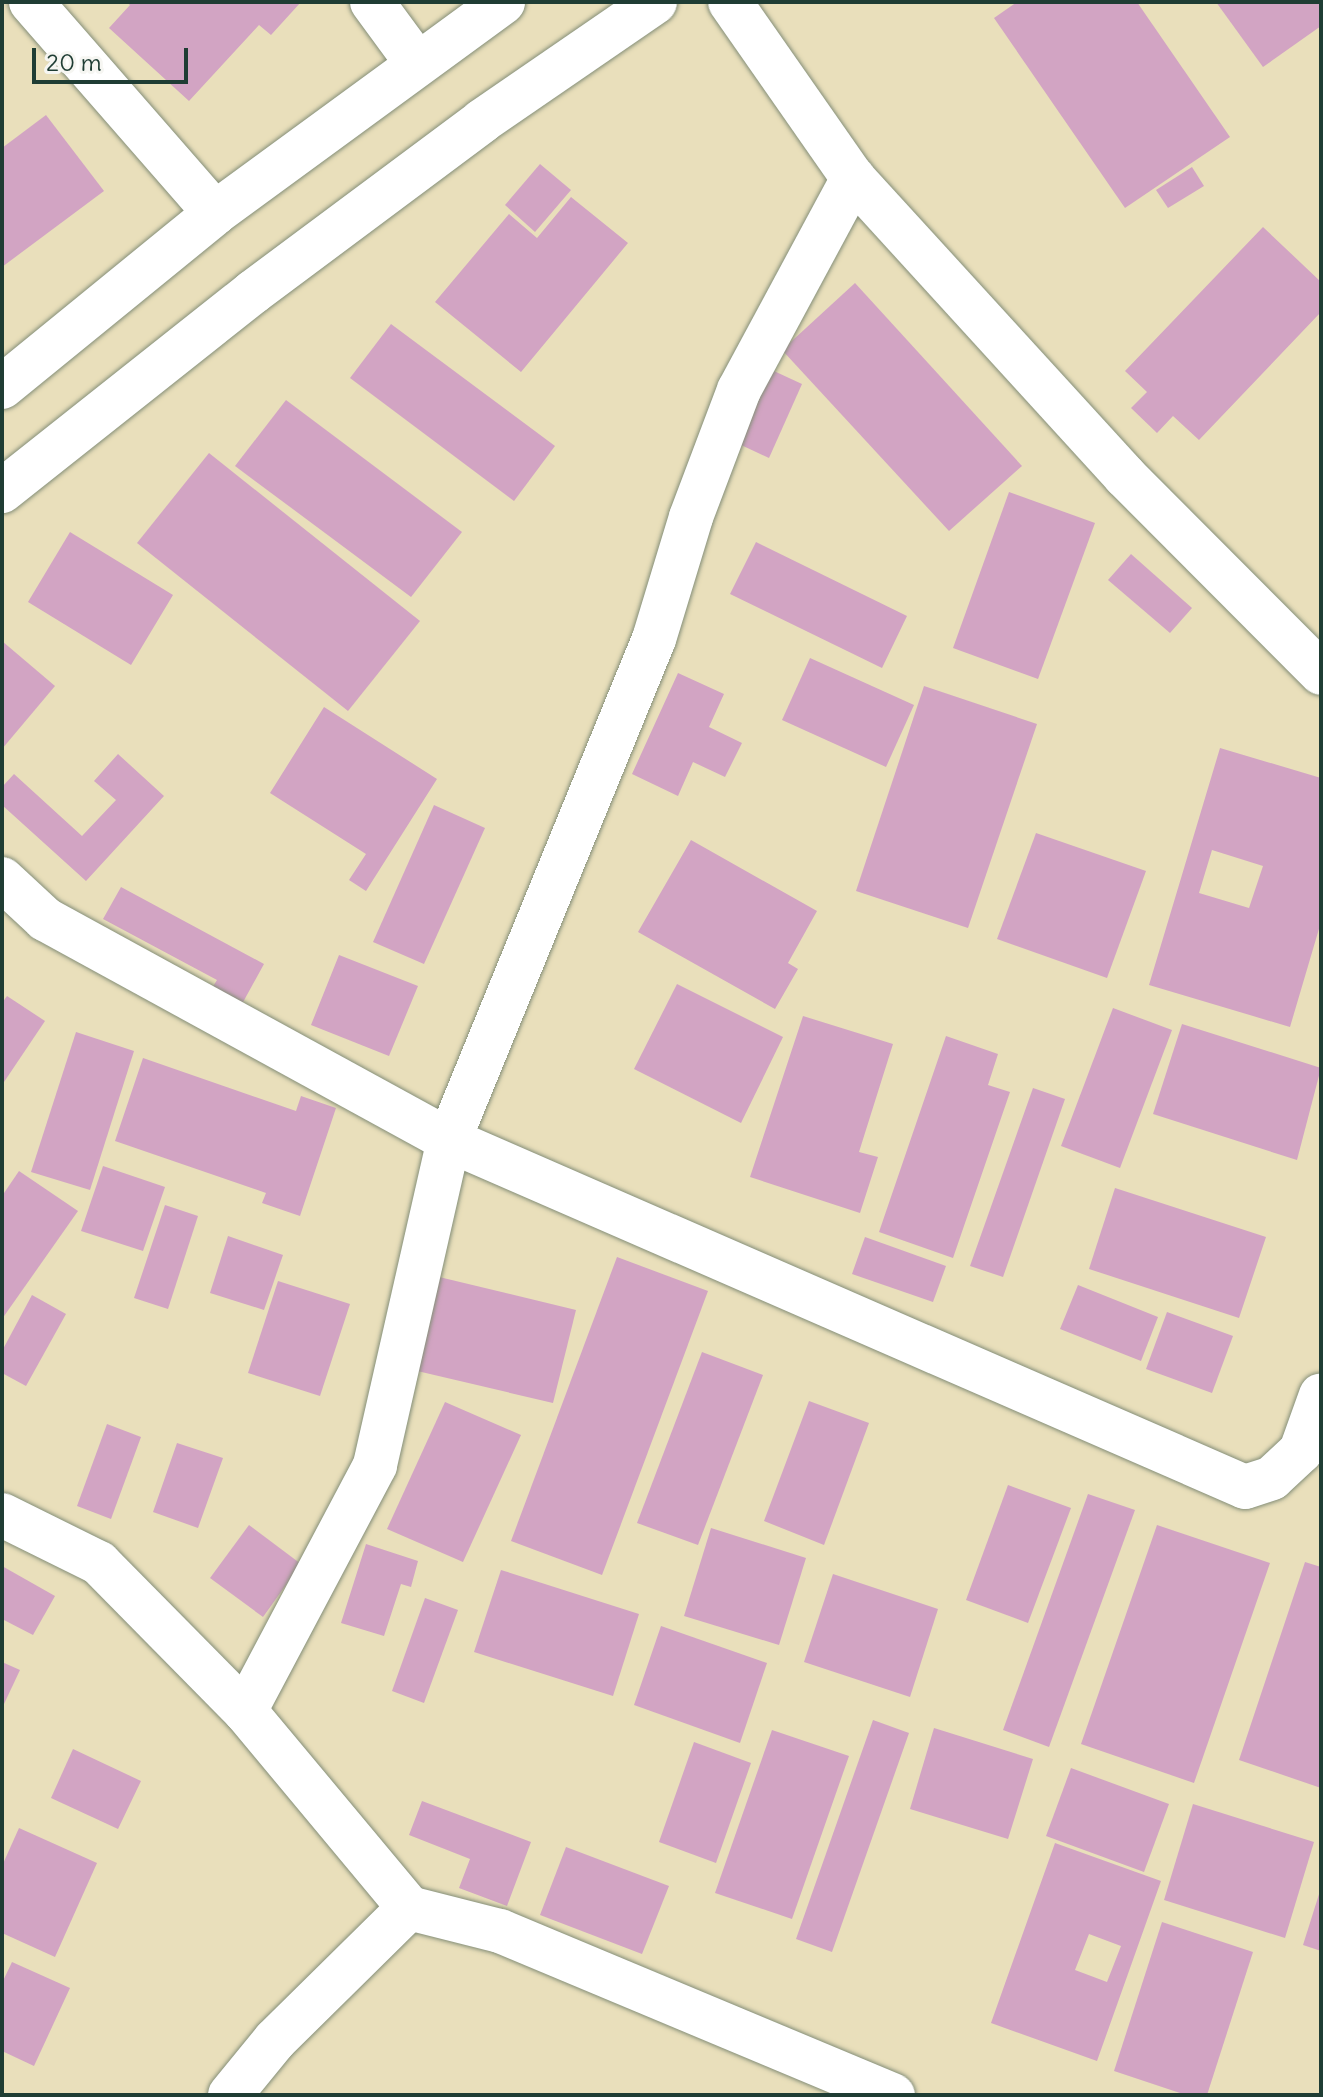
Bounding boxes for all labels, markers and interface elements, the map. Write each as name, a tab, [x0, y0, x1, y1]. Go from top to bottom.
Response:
scale bar	[36, 32, 192, 82]
text: 20 m	[46, 47, 102, 77]

